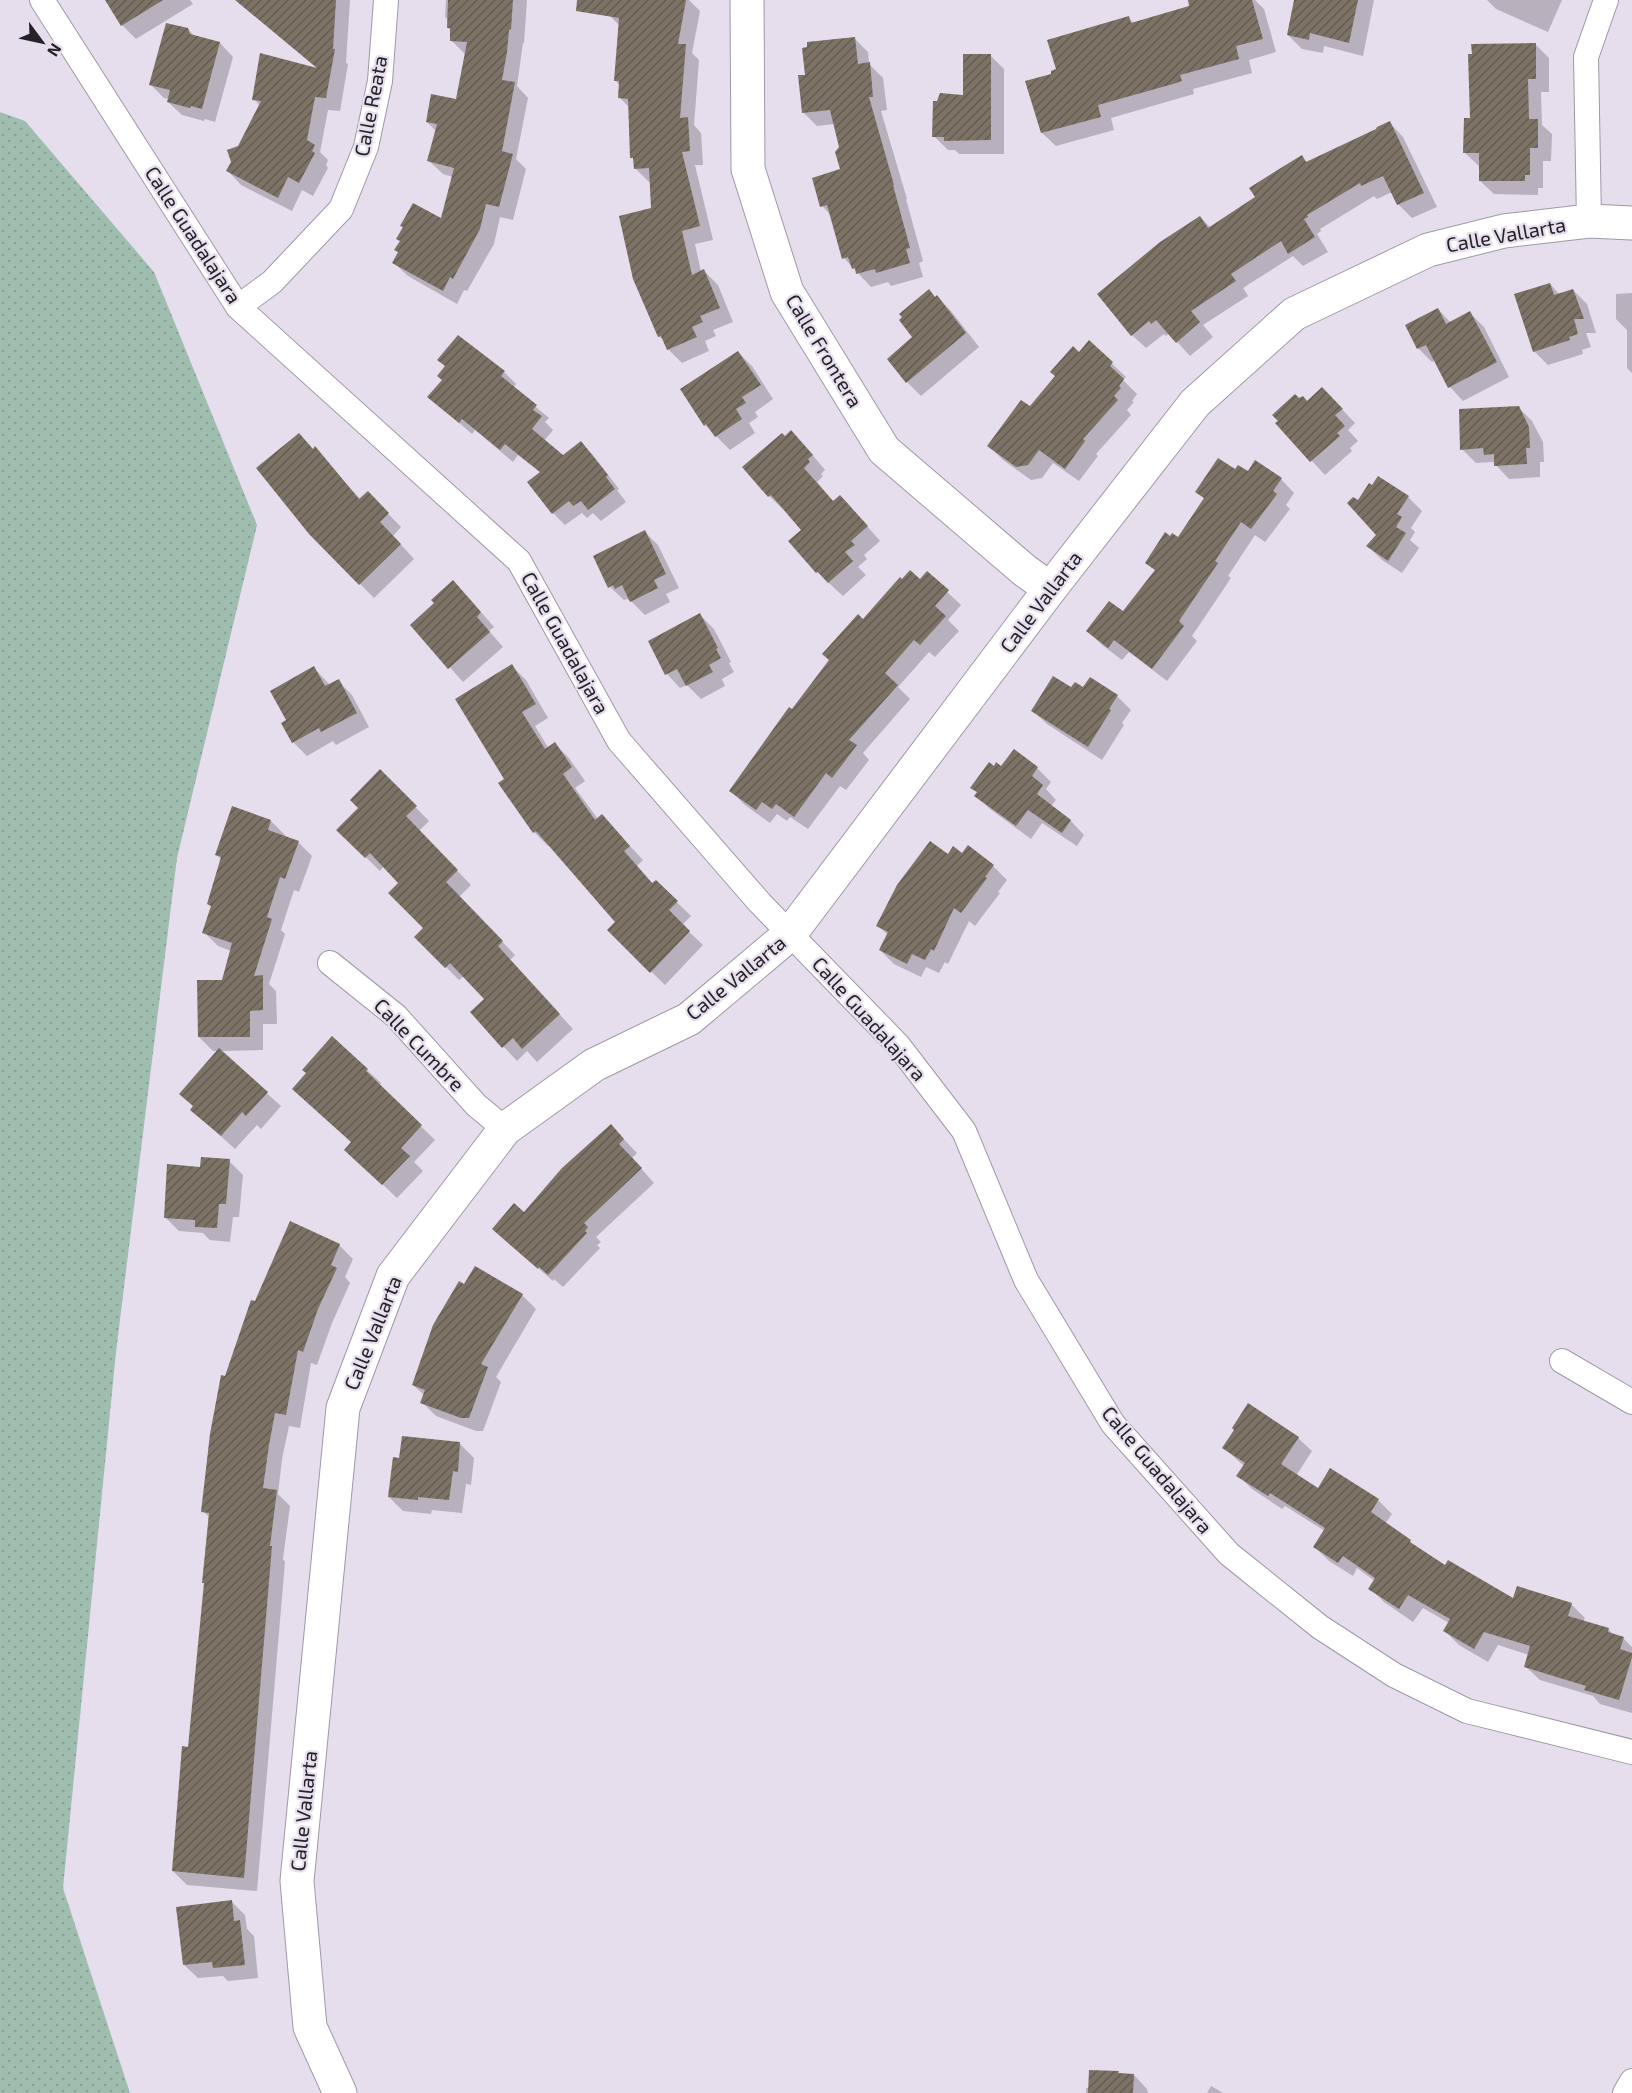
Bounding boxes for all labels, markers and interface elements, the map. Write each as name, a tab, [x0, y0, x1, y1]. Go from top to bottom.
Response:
north arrow	[12, 12, 72, 72]
text: N	[44, 40, 66, 60]
street label: Calle Reata	[349, 53, 392, 158]
street label: Calle Guadalajara	[141, 161, 247, 308]
street label: Calle Vallarta	[1444, 212, 1568, 256]
street label: Calle Frontera	[782, 289, 868, 412]
street label: Calle Vallarta	[994, 546, 1086, 657]
street label: Calle Guadalajara	[517, 567, 615, 718]
street label: Calle Vallarta	[681, 930, 790, 1025]
street label: Calle Guadalajara	[808, 951, 932, 1085]
street label: Calle Cumbre	[370, 993, 470, 1096]
street label: Calle Vallarta	[338, 1272, 406, 1393]
street label: Calle Guadalajara	[1098, 1401, 1218, 1538]
street label: Calle Vallarta	[285, 1749, 321, 1872]

